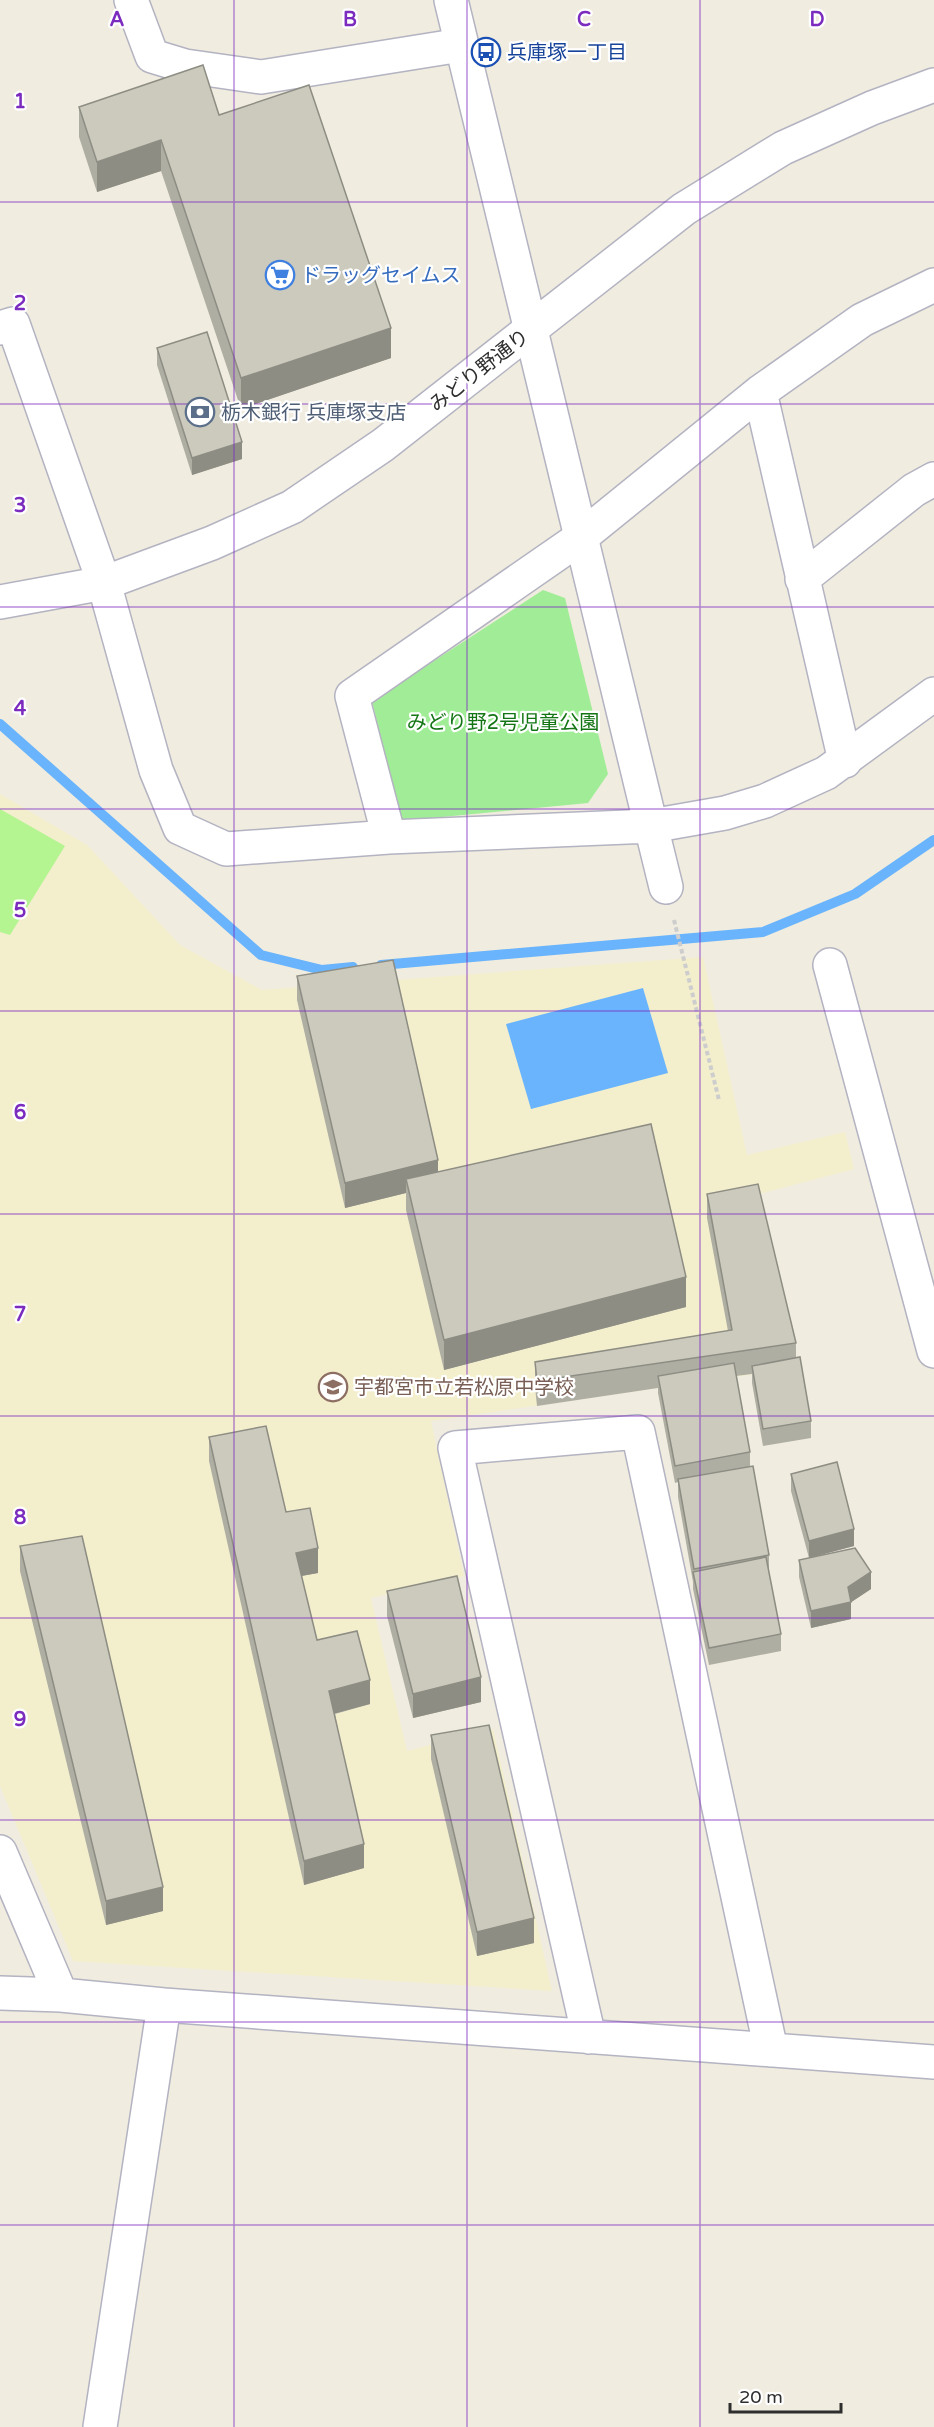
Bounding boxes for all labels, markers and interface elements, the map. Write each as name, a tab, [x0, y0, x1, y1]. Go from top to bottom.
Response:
text: A	[110, 8, 125, 32]
text: B	[343, 8, 357, 32]
text: C	[577, 8, 591, 32]
text: D	[809, 8, 825, 32]
bus stop icon: 兵庫塚一丁目	[470, 36, 502, 68]
place label: 兵庫塚一丁目	[507, 41, 627, 65]
text: 1	[14, 90, 26, 114]
supermarket icon: ドラッグセイムス	[264, 259, 296, 291]
place label: ドラッグセイムス	[301, 264, 461, 288]
text: 2	[14, 292, 26, 316]
street label: みどり野通り	[425, 324, 534, 417]
bank icon: 栃木銀行 兵庫塚支店	[184, 396, 216, 428]
place label: 栃木銀行 兵庫塚支店	[221, 401, 406, 425]
text: 3	[14, 494, 26, 518]
text: 4	[14, 697, 27, 721]
park label: みどり野2号児童公園	[407, 711, 599, 735]
text: 5	[14, 899, 26, 923]
text: 6	[14, 1101, 26, 1125]
text: 7	[14, 1303, 26, 1327]
school or university icon: 宇都宮市立若松原中学校	[317, 1371, 349, 1403]
place label: 宇都宮市立若松原中学校	[354, 1376, 574, 1400]
text: 8	[14, 1506, 26, 1530]
text: 9	[14, 1708, 26, 1732]
scale bar	[730, 2376, 841, 2414]
text: 20 m	[739, 2386, 783, 2408]

